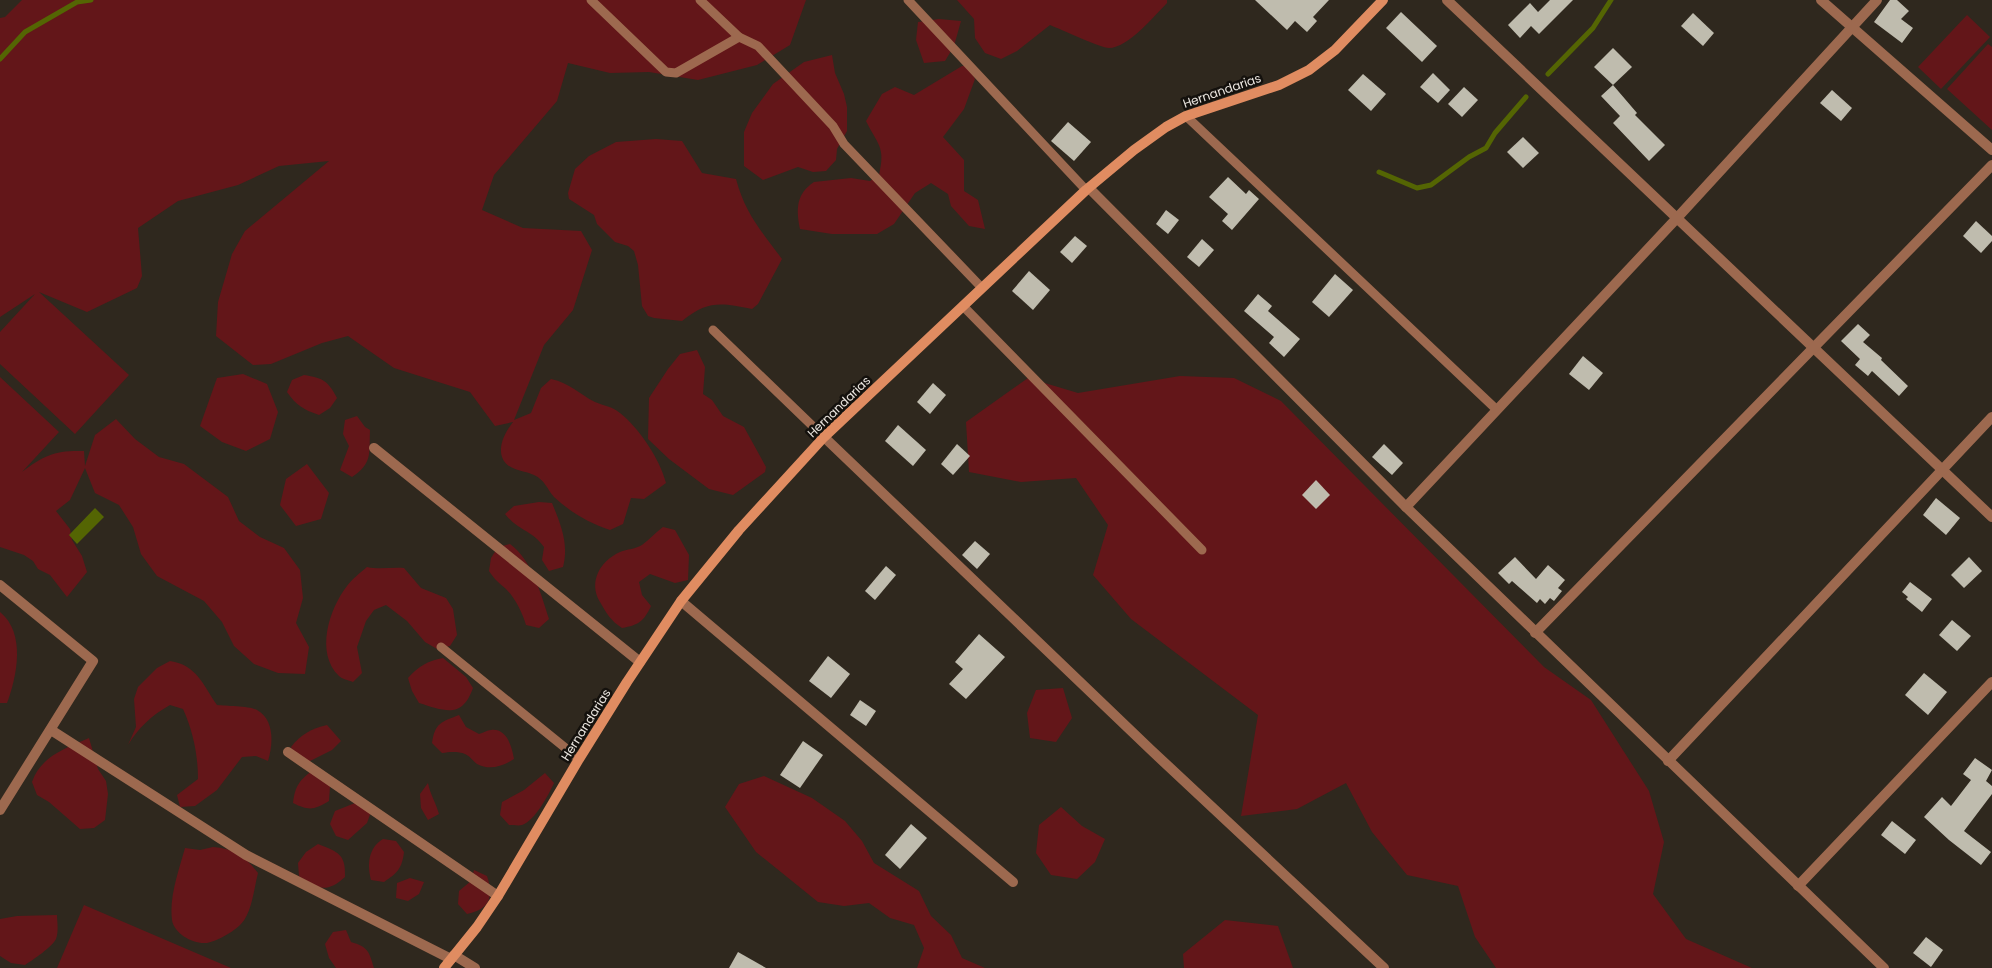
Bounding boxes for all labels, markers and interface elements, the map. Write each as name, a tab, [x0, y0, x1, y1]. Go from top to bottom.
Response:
street label: Hernandarias	[1180, 69, 1263, 112]
street label: Hernandarias	[803, 372, 874, 441]
street label: Hernandarias	[557, 686, 614, 764]

